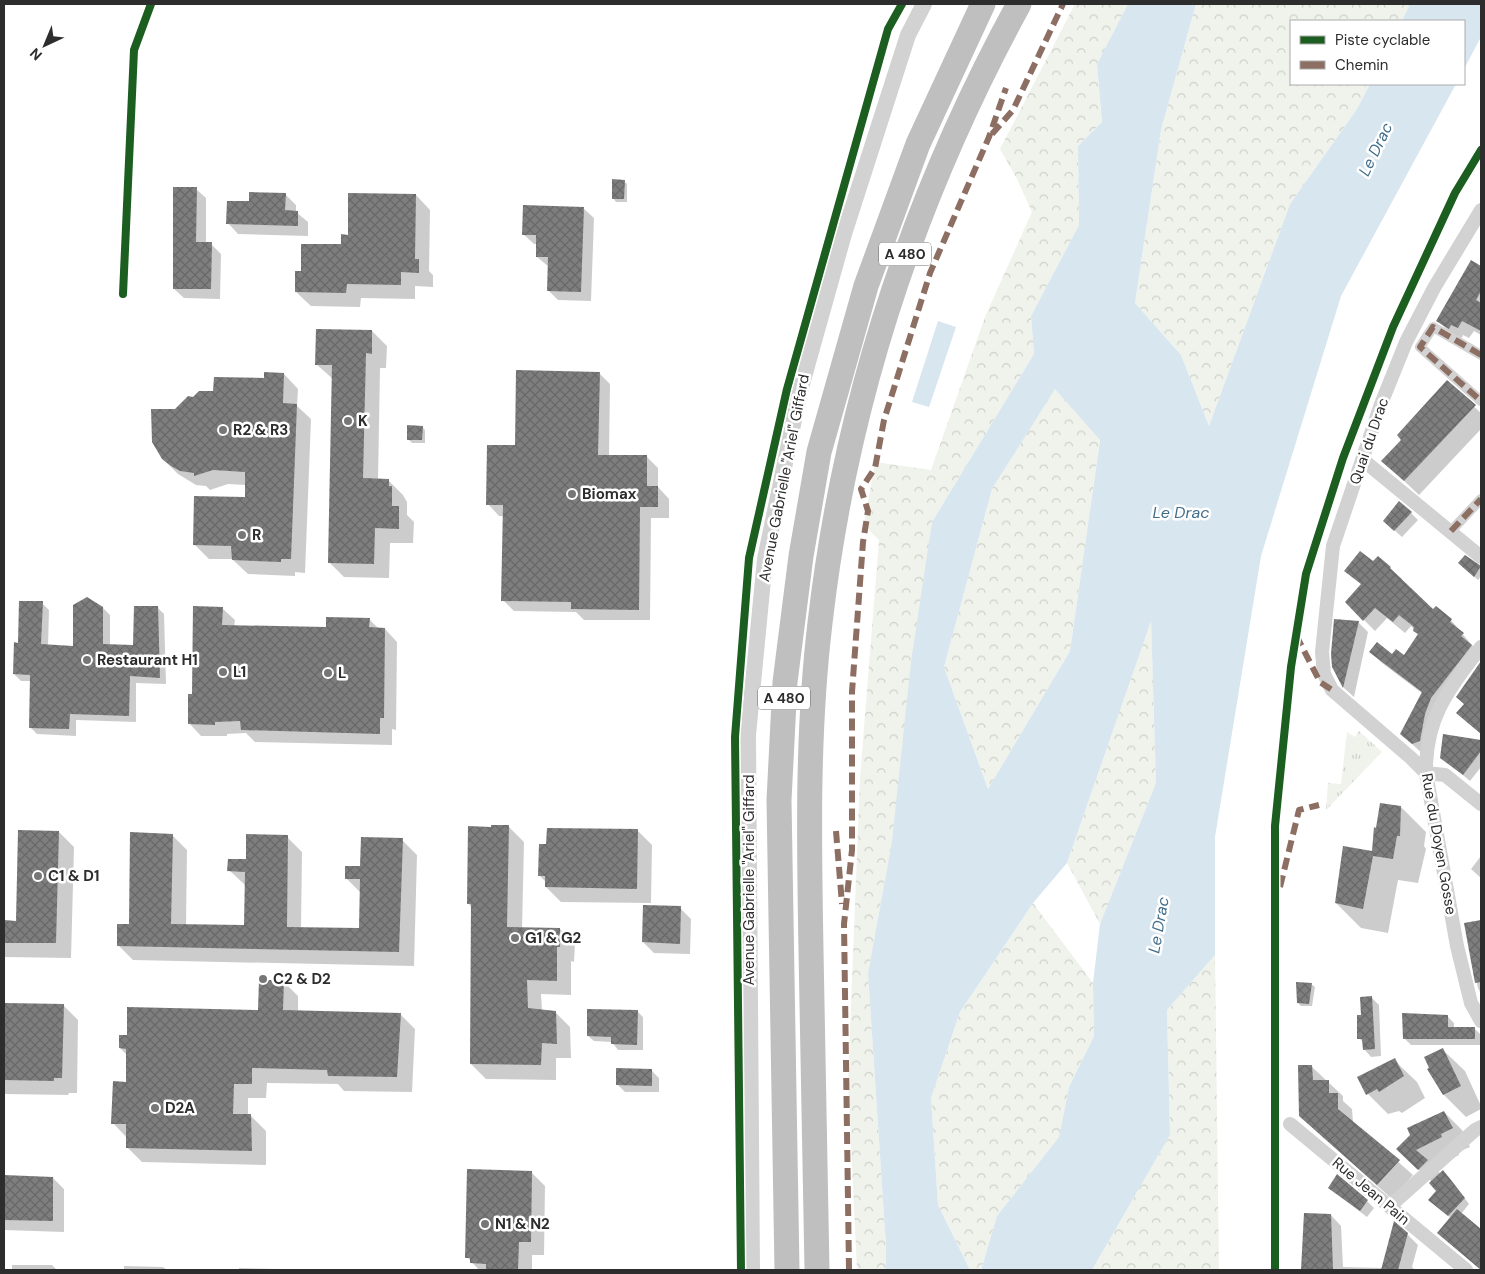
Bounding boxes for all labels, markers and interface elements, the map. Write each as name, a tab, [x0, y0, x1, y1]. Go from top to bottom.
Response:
north arrow	[20, 20, 70, 70]
legend	[1290, 20, 1465, 85]
text: Piste cyclable	[1335, 30, 1430, 50]
text: N	[26, 44, 46, 64]
text: Chemin	[1335, 55, 1388, 75]
water label: Le Drac	[1354, 119, 1397, 179]
road number: A 480	[879, 242, 931, 266]
street label: Avenue Gabrielle "Ariel" Giffard	[754, 372, 814, 584]
street label: Quai du Drac	[1345, 395, 1393, 487]
place label: K	[358, 411, 368, 431]
marker: K	[342, 415, 354, 427]
place label: R2 & R3	[233, 420, 288, 440]
marker: R2 & R3	[217, 424, 229, 436]
place label: Biomax	[582, 484, 637, 504]
marker: Biomax	[566, 488, 578, 500]
water label: Le Drac	[1153, 502, 1209, 523]
place label: R	[252, 525, 261, 545]
marker: R	[236, 529, 248, 541]
place label: Restaurant H1	[97, 650, 198, 670]
marker: Restaurant H1	[81, 654, 93, 666]
place label: L1	[233, 662, 246, 682]
place label: L	[338, 663, 346, 683]
marker: L1	[217, 666, 229, 678]
marker: L	[322, 667, 334, 679]
road number: A 480	[758, 686, 810, 710]
street label: Rue du Doyen Gosse	[1417, 772, 1461, 916]
street label: Avenue Gabrielle "Ariel" Giffard	[739, 774, 759, 986]
place label: C1 & D1	[48, 866, 99, 886]
marker: C1 & D1	[32, 870, 44, 882]
water label: Le Drac	[1143, 895, 1174, 955]
place label: G1 & G2	[525, 928, 582, 948]
marker: G1 & G2	[509, 932, 521, 944]
place label: C2 & D2	[273, 969, 331, 989]
marker: C2 & D2	[257, 973, 269, 985]
place label: D2A	[165, 1098, 195, 1118]
marker: D2A	[149, 1102, 161, 1114]
street label: Rue Jean Pain	[1328, 1153, 1414, 1229]
place label: N1 & N2	[495, 1214, 550, 1234]
marker: N1 & N2	[479, 1218, 491, 1230]

